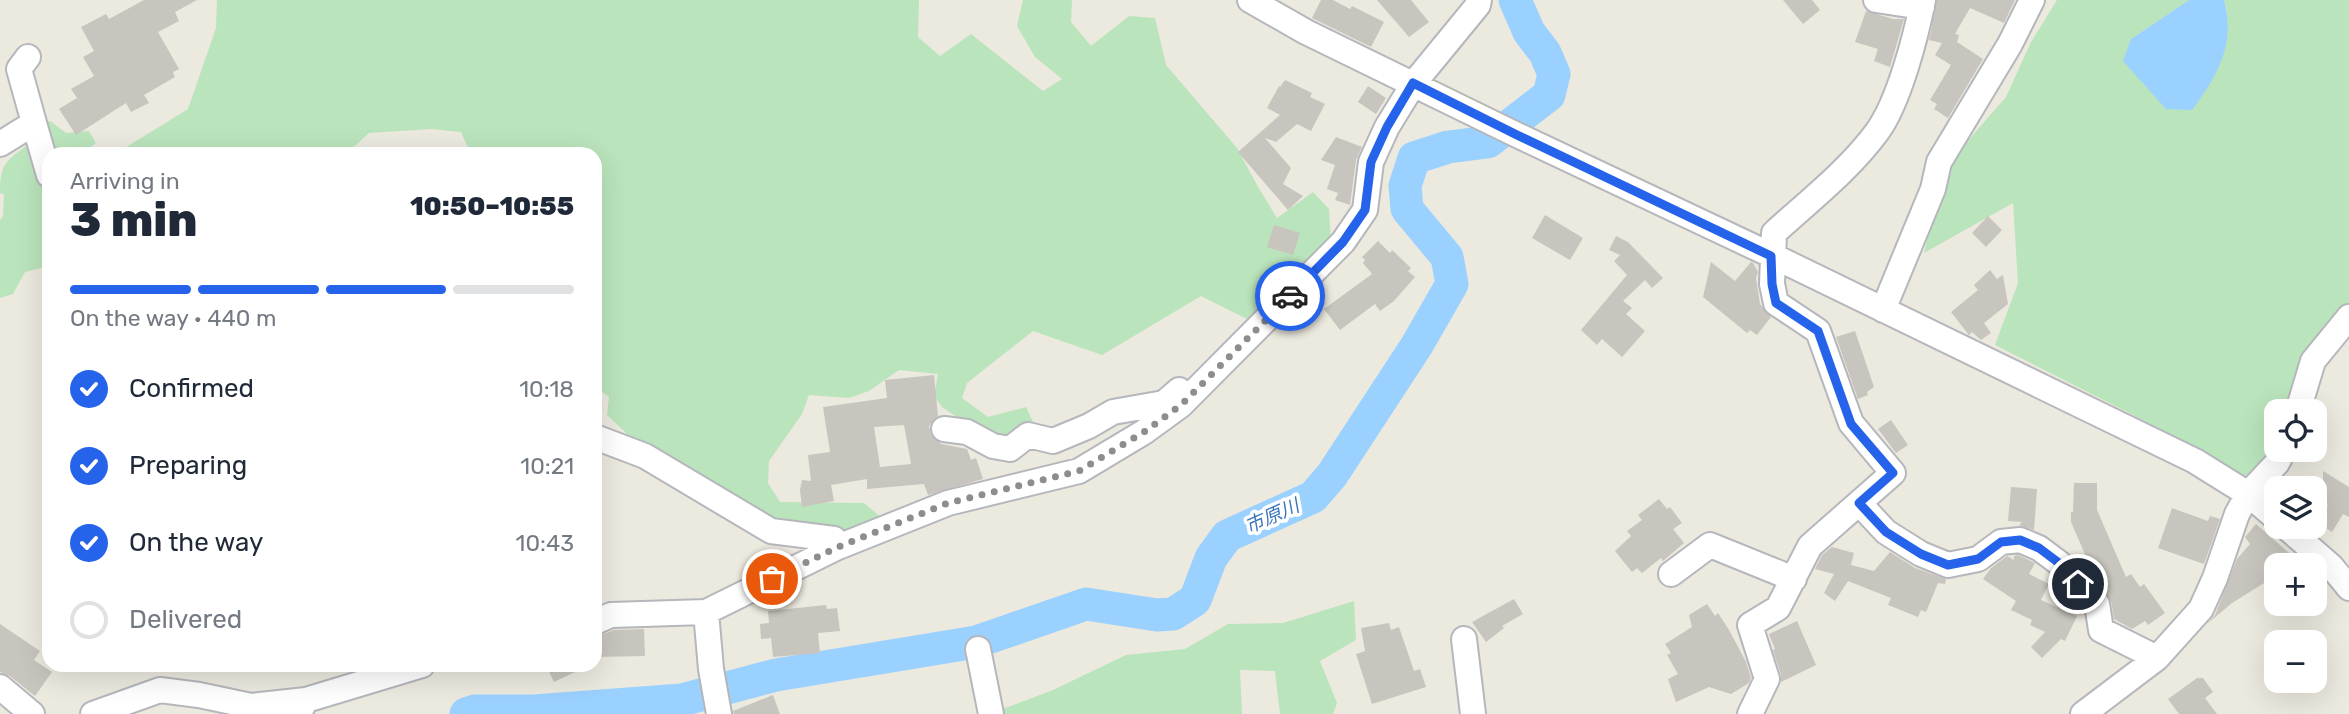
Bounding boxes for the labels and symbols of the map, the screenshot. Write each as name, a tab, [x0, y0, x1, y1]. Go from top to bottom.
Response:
courier	[1255, 261, 1325, 331]
water label: 市原川	[1241, 493, 1305, 538]
pin	[742, 549, 802, 609]
pin	[2048, 554, 2108, 614]

